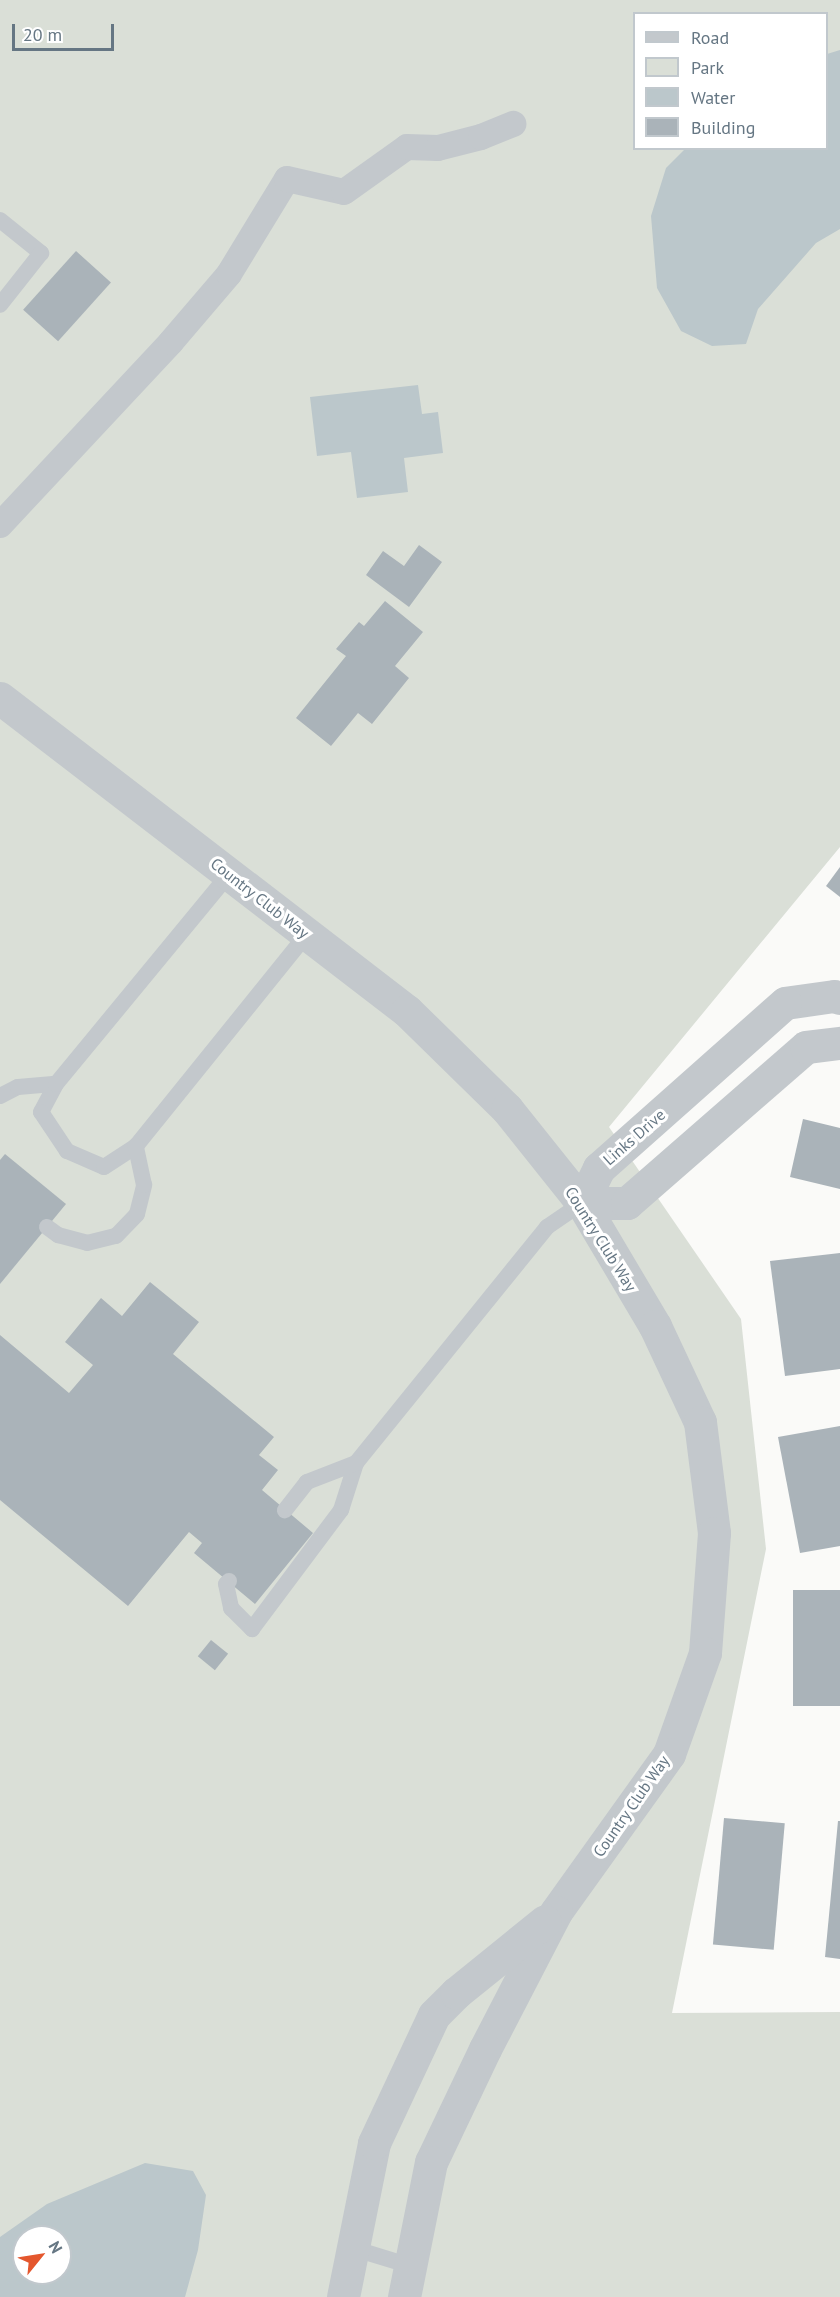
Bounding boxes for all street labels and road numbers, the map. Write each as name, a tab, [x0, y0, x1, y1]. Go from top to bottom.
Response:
street label: Country Club Way	[207, 853, 313, 943]
street label: Links Drive	[599, 1105, 669, 1169]
street label: Country Club Way	[561, 1183, 641, 1295]
street label: Country Club Way	[589, 1751, 673, 1861]

